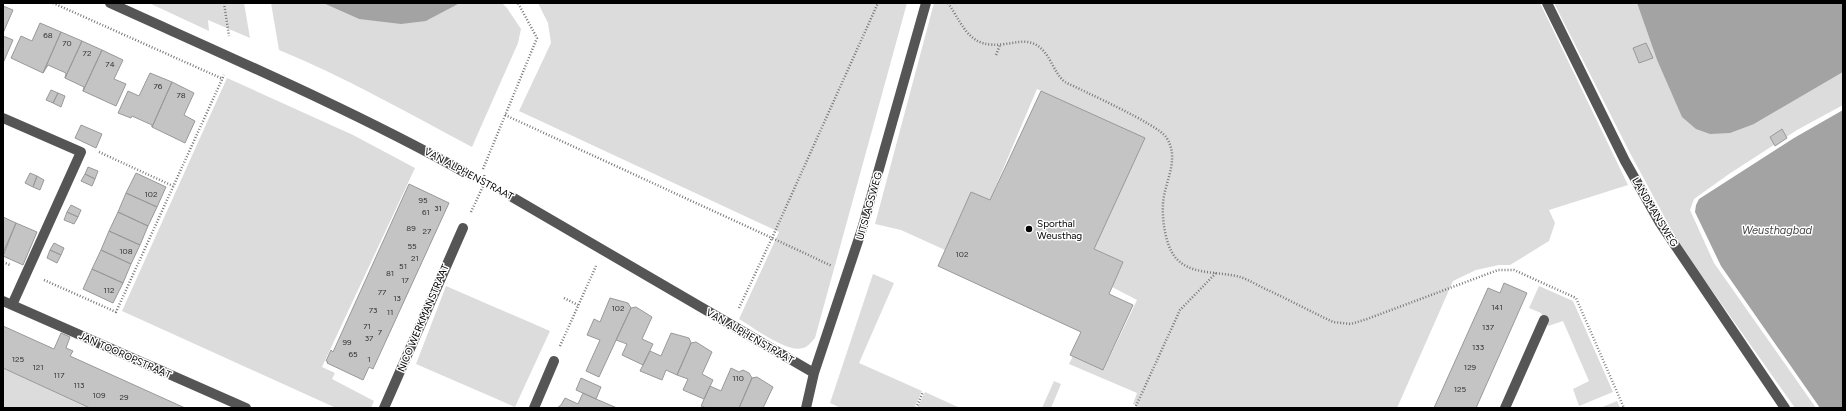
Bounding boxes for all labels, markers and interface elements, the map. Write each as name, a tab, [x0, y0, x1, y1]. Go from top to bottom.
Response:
house number: 68	[43, 30, 53, 40]
house number: 70	[62, 38, 72, 48]
house number: 72	[83, 48, 91, 58]
house number: 74	[105, 59, 115, 69]
house number: 76	[154, 81, 163, 91]
house number: 78	[176, 90, 186, 100]
street label: VAN ALPHENSTRAAT	[422, 145, 516, 203]
street label: UITSLAGSWEG	[853, 170, 885, 241]
street label: LANDMANSWEG	[1629, 175, 1681, 249]
house number: 102	[145, 189, 157, 199]
house number: 95	[418, 195, 428, 205]
house number: 31	[434, 203, 442, 213]
house number: 61	[422, 207, 430, 217]
place label: Sporthal Weusthag	[1037, 217, 1082, 242]
house number: 89	[406, 223, 416, 233]
marker: Sporthal Weusthag	[1024, 224, 1034, 234]
water label: Weusthagbad	[1742, 224, 1813, 237]
house number: 27	[423, 226, 432, 236]
house number: 55	[407, 241, 417, 251]
house number: 108	[119, 246, 133, 256]
house number: 102	[956, 249, 968, 259]
house number: 21	[411, 253, 419, 263]
house number: 51	[399, 261, 407, 271]
street label: NICO WERKMANSTRAAT	[394, 262, 452, 374]
house number: 81	[386, 268, 394, 278]
house number: 17	[401, 275, 409, 285]
house number: 112	[103, 285, 115, 295]
house number: 77	[378, 287, 387, 297]
house number: 13	[393, 293, 401, 303]
house number: 141	[1491, 302, 1503, 312]
house number: 102	[612, 303, 624, 313]
house number: 73	[369, 305, 377, 315]
street label: VAN ALPHENSTRAAT	[704, 306, 797, 367]
house number: 11	[387, 307, 393, 317]
house number: 71	[363, 321, 371, 331]
house number: 137	[1482, 322, 1495, 332]
house number: 7	[378, 327, 383, 337]
street label: JAN TOOROPSTRAAT	[77, 329, 174, 381]
house number: 37	[365, 333, 374, 343]
house number: 99	[342, 337, 352, 347]
house number: 133	[1472, 342, 1484, 352]
house number: 65	[348, 349, 358, 359]
house number: 125	[12, 354, 25, 364]
house number: 1	[367, 354, 371, 364]
house number: 121	[32, 362, 44, 372]
house number: 129	[1464, 362, 1477, 372]
house number: 117	[54, 370, 65, 380]
house number: 110	[732, 373, 744, 383]
house number: 113	[74, 380, 84, 390]
house number: 125	[1454, 384, 1467, 394]
house number: 109	[93, 390, 106, 400]
house number: 29	[120, 392, 129, 402]

